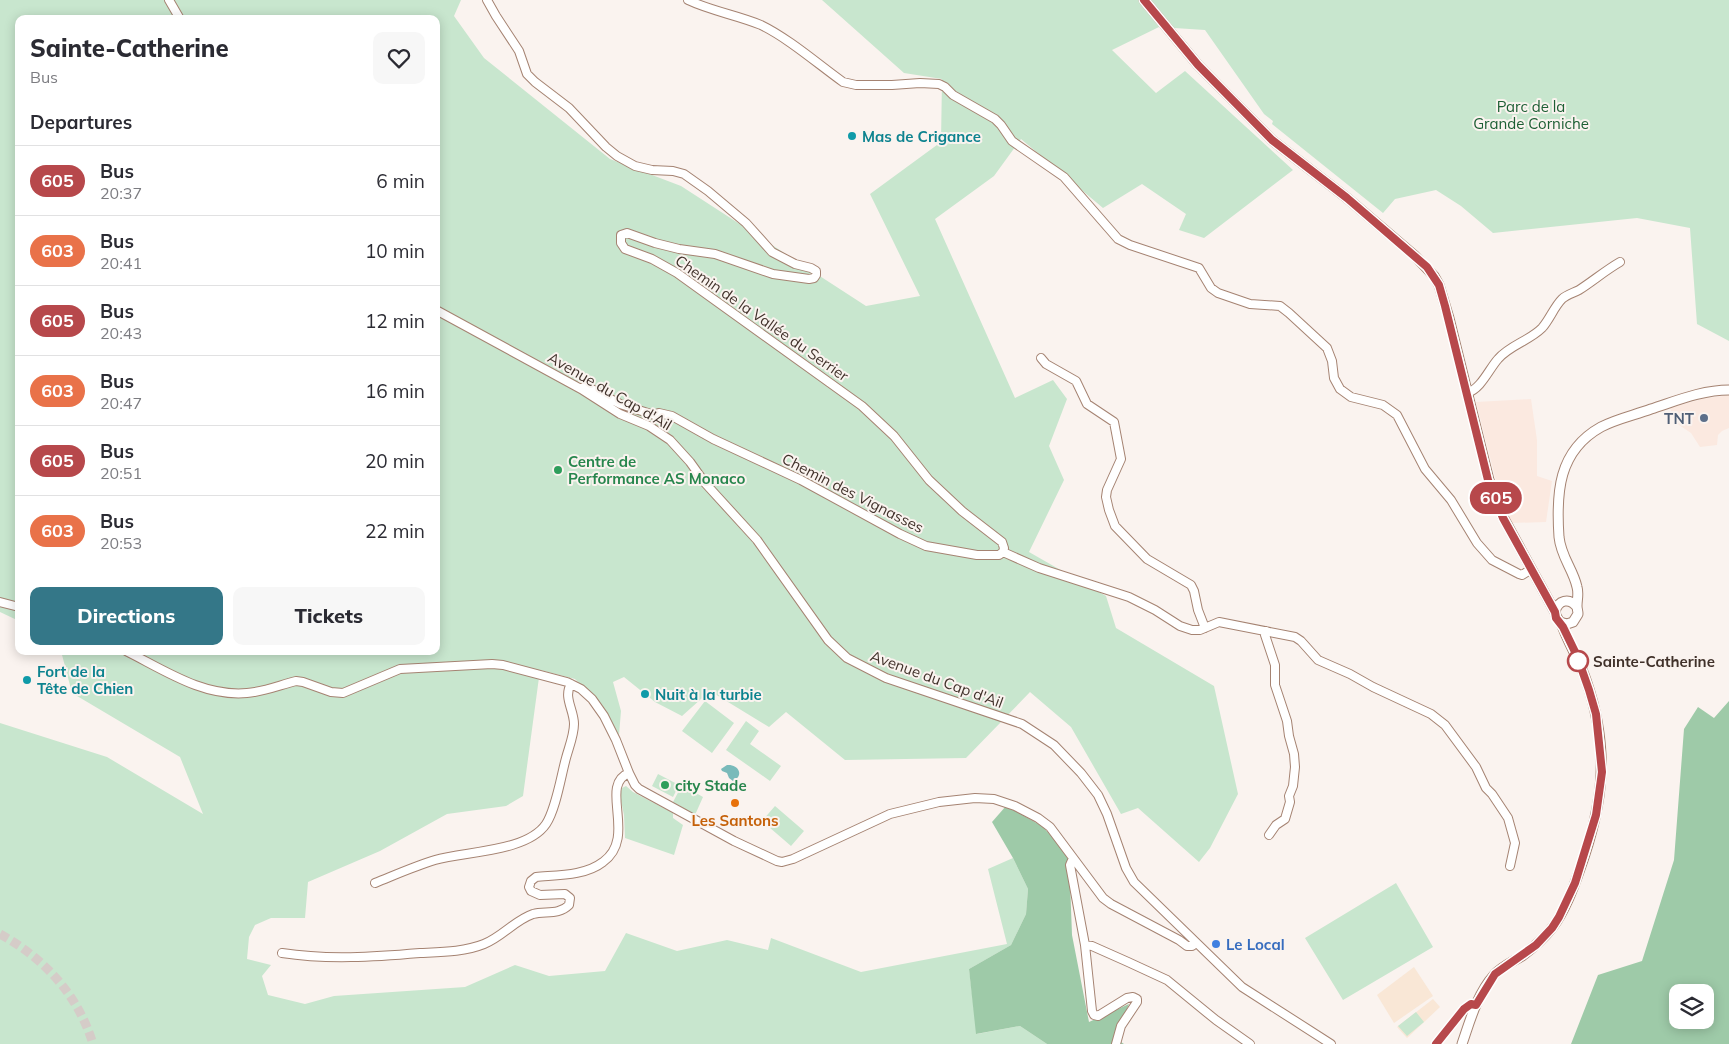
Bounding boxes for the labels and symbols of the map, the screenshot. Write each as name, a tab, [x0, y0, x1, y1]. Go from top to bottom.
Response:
park label: Parc de la Grande Corniche	[1473, 97, 1589, 133]
place label: Mas de Crigance	[862, 127, 981, 146]
marker: Mas de Crigance	[846, 130, 858, 142]
street label: Chemin de la Vallée du Serrier	[672, 251, 853, 386]
street label: Avenue du Cap d'Ail	[545, 348, 675, 434]
place label: TNT	[1664, 409, 1695, 428]
marker: TNT	[1698, 412, 1710, 424]
street label: Chemin des Vignasses	[779, 449, 927, 537]
place label: Centre de Performance AS Monaco	[568, 452, 745, 488]
marker: Centre de Performance AS Monaco	[552, 464, 564, 476]
line badge: 605	[1467, 482, 1525, 514]
street label: Avenue du Cap d'Ail	[868, 646, 1006, 712]
marker: Sainte-Catherine	[1567, 650, 1589, 672]
place label: Sainte-Catherine	[1593, 652, 1715, 671]
place label: Fort de la Tête de Chien	[37, 662, 133, 698]
marker: Fort de la Tête de Chien	[21, 674, 33, 686]
place label: Nuit à la turbie	[655, 685, 762, 704]
marker: Nuit à la turbie	[639, 688, 651, 700]
place label: city Stade	[675, 776, 747, 795]
marker: city Stade	[659, 779, 671, 791]
marker: Les Santons	[729, 797, 741, 809]
place label: Les Santons	[691, 811, 779, 830]
place label: Le Local	[1226, 935, 1285, 954]
marker: Le Local	[1210, 938, 1222, 950]

